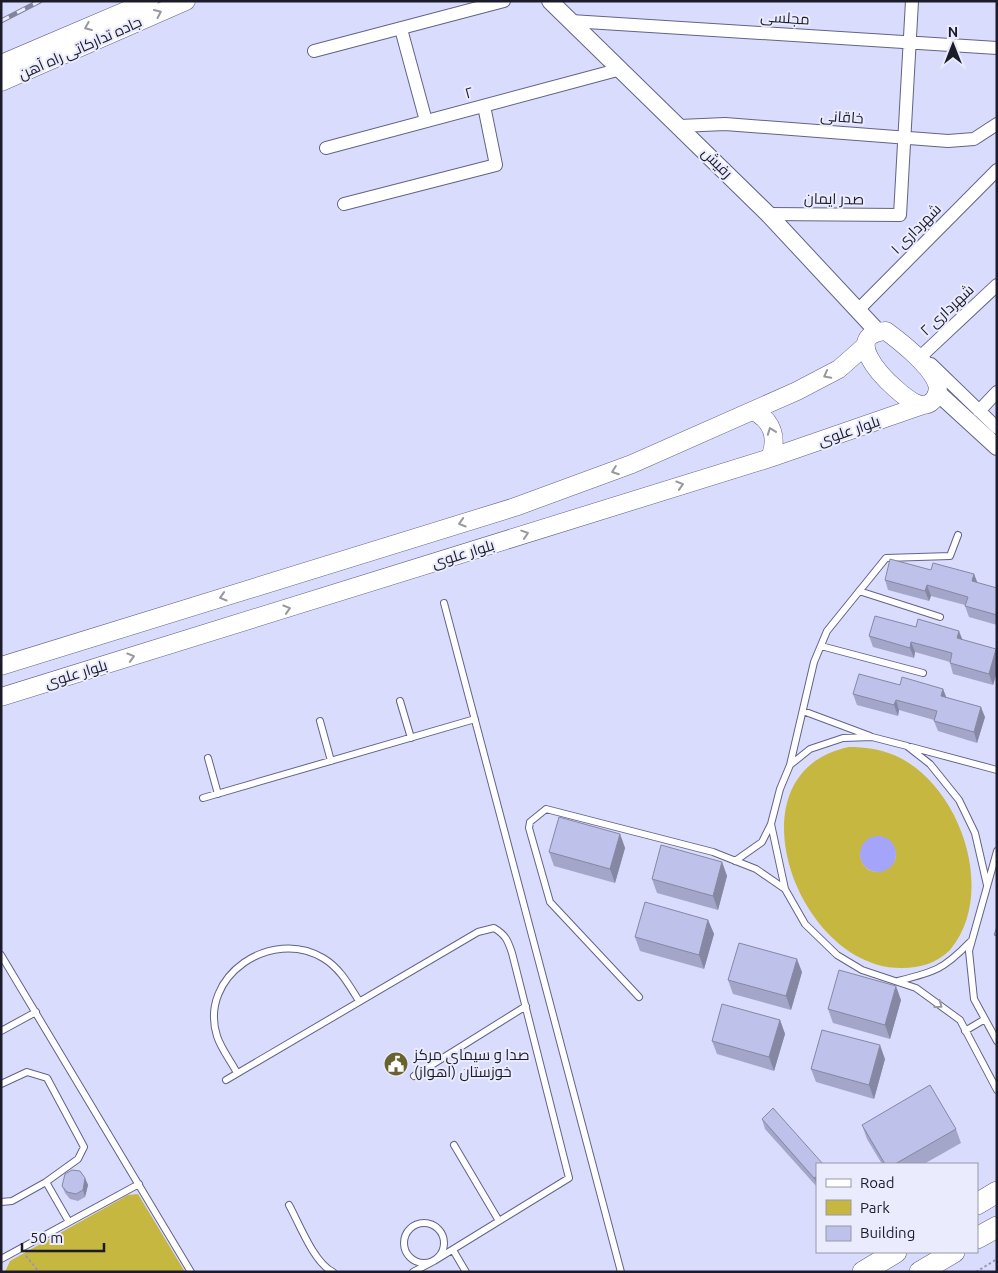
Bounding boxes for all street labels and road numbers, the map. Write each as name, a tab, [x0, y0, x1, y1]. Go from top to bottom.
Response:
street label: مجلسی	[760, 7, 810, 30]
street label: جاده تدارکاتی راه آهن	[15, 13, 145, 84]
street label: ۲	[463, 83, 475, 102]
street label: خاقانی	[820, 107, 864, 128]
street label: رفیش	[697, 144, 736, 183]
street label: صدر ایمان	[804, 189, 864, 210]
street label: شهرداری ۱	[887, 200, 946, 259]
street label: شهرداری ۲	[916, 281, 978, 340]
street label: بلوار علوی	[816, 412, 883, 451]
street label: بلوار علوی	[430, 536, 497, 573]
street label: بلوار علوی	[43, 656, 110, 693]

